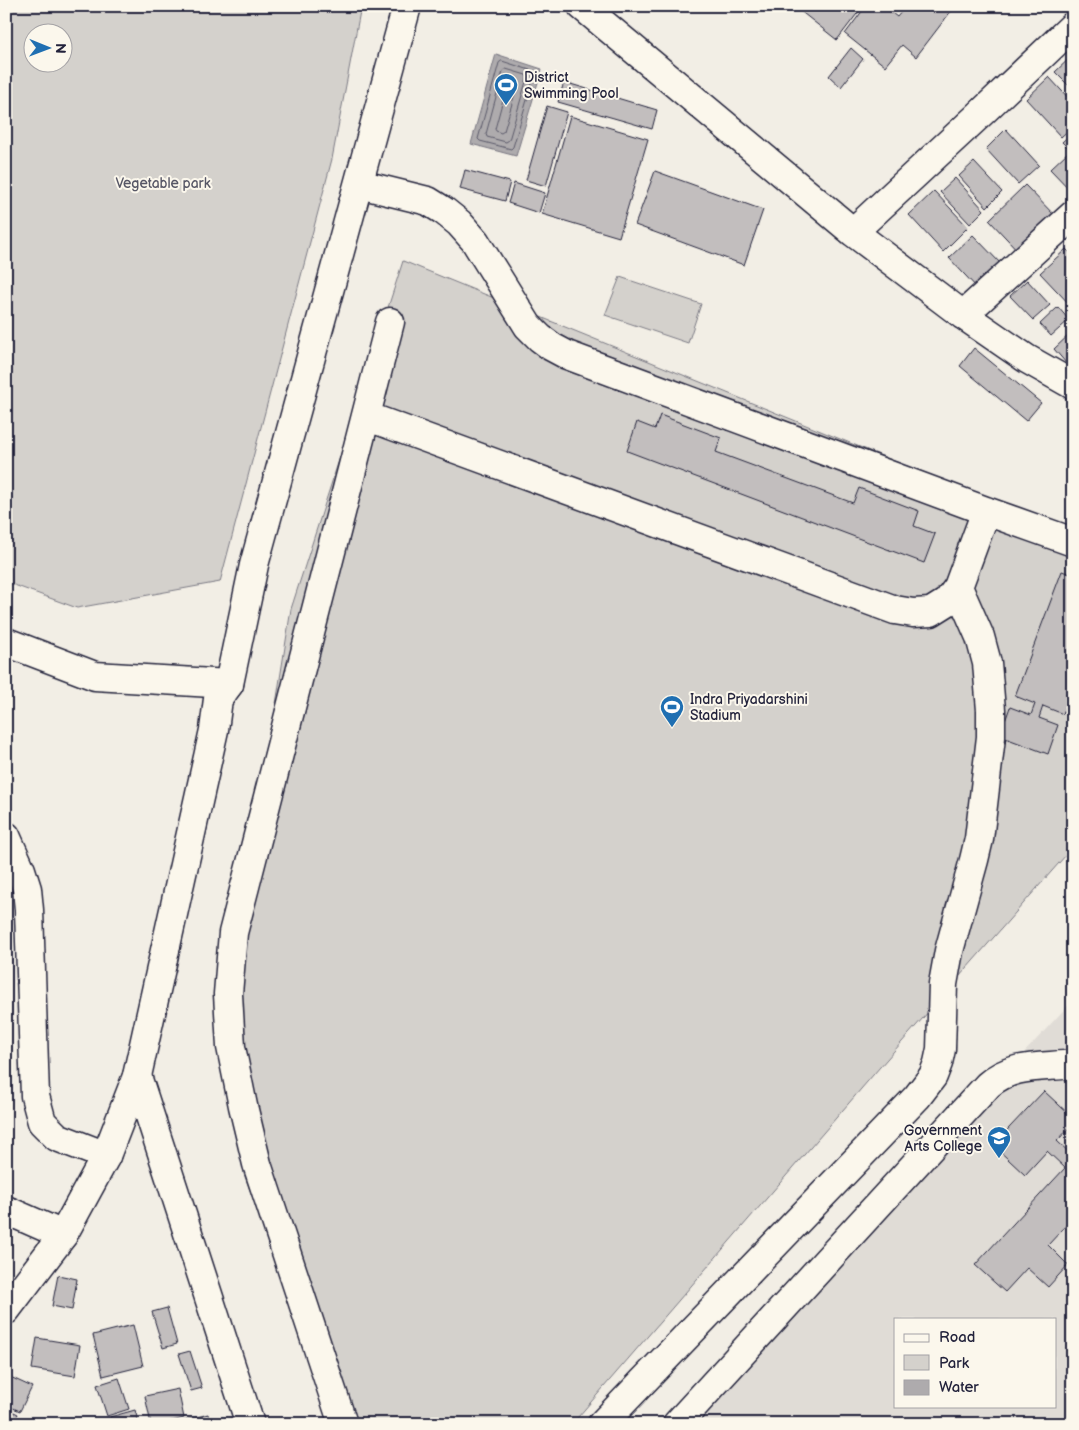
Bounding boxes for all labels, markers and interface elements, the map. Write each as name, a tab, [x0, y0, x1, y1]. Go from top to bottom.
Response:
north arrow	[22, 22, 72, 72]
text: N	[52, 43, 69, 54]
place label: District Swimming Pool	[524, 69, 619, 102]
sports icon: District Swimming Pool	[493, 72, 519, 106]
park label: Vegetable park	[115, 175, 211, 192]
place label: Indra Priyadarshini Stadium	[690, 691, 808, 724]
sports icon: Indra Priyadarshini Stadium	[659, 694, 685, 728]
place label: Government Arts College	[904, 1122, 983, 1155]
school or university icon: Government Arts College	[986, 1125, 1012, 1159]
legend	[894, 1318, 1056, 1408]
text: Road	[939, 1328, 975, 1347]
text: Park	[939, 1354, 970, 1373]
text: Water	[939, 1378, 979, 1397]

